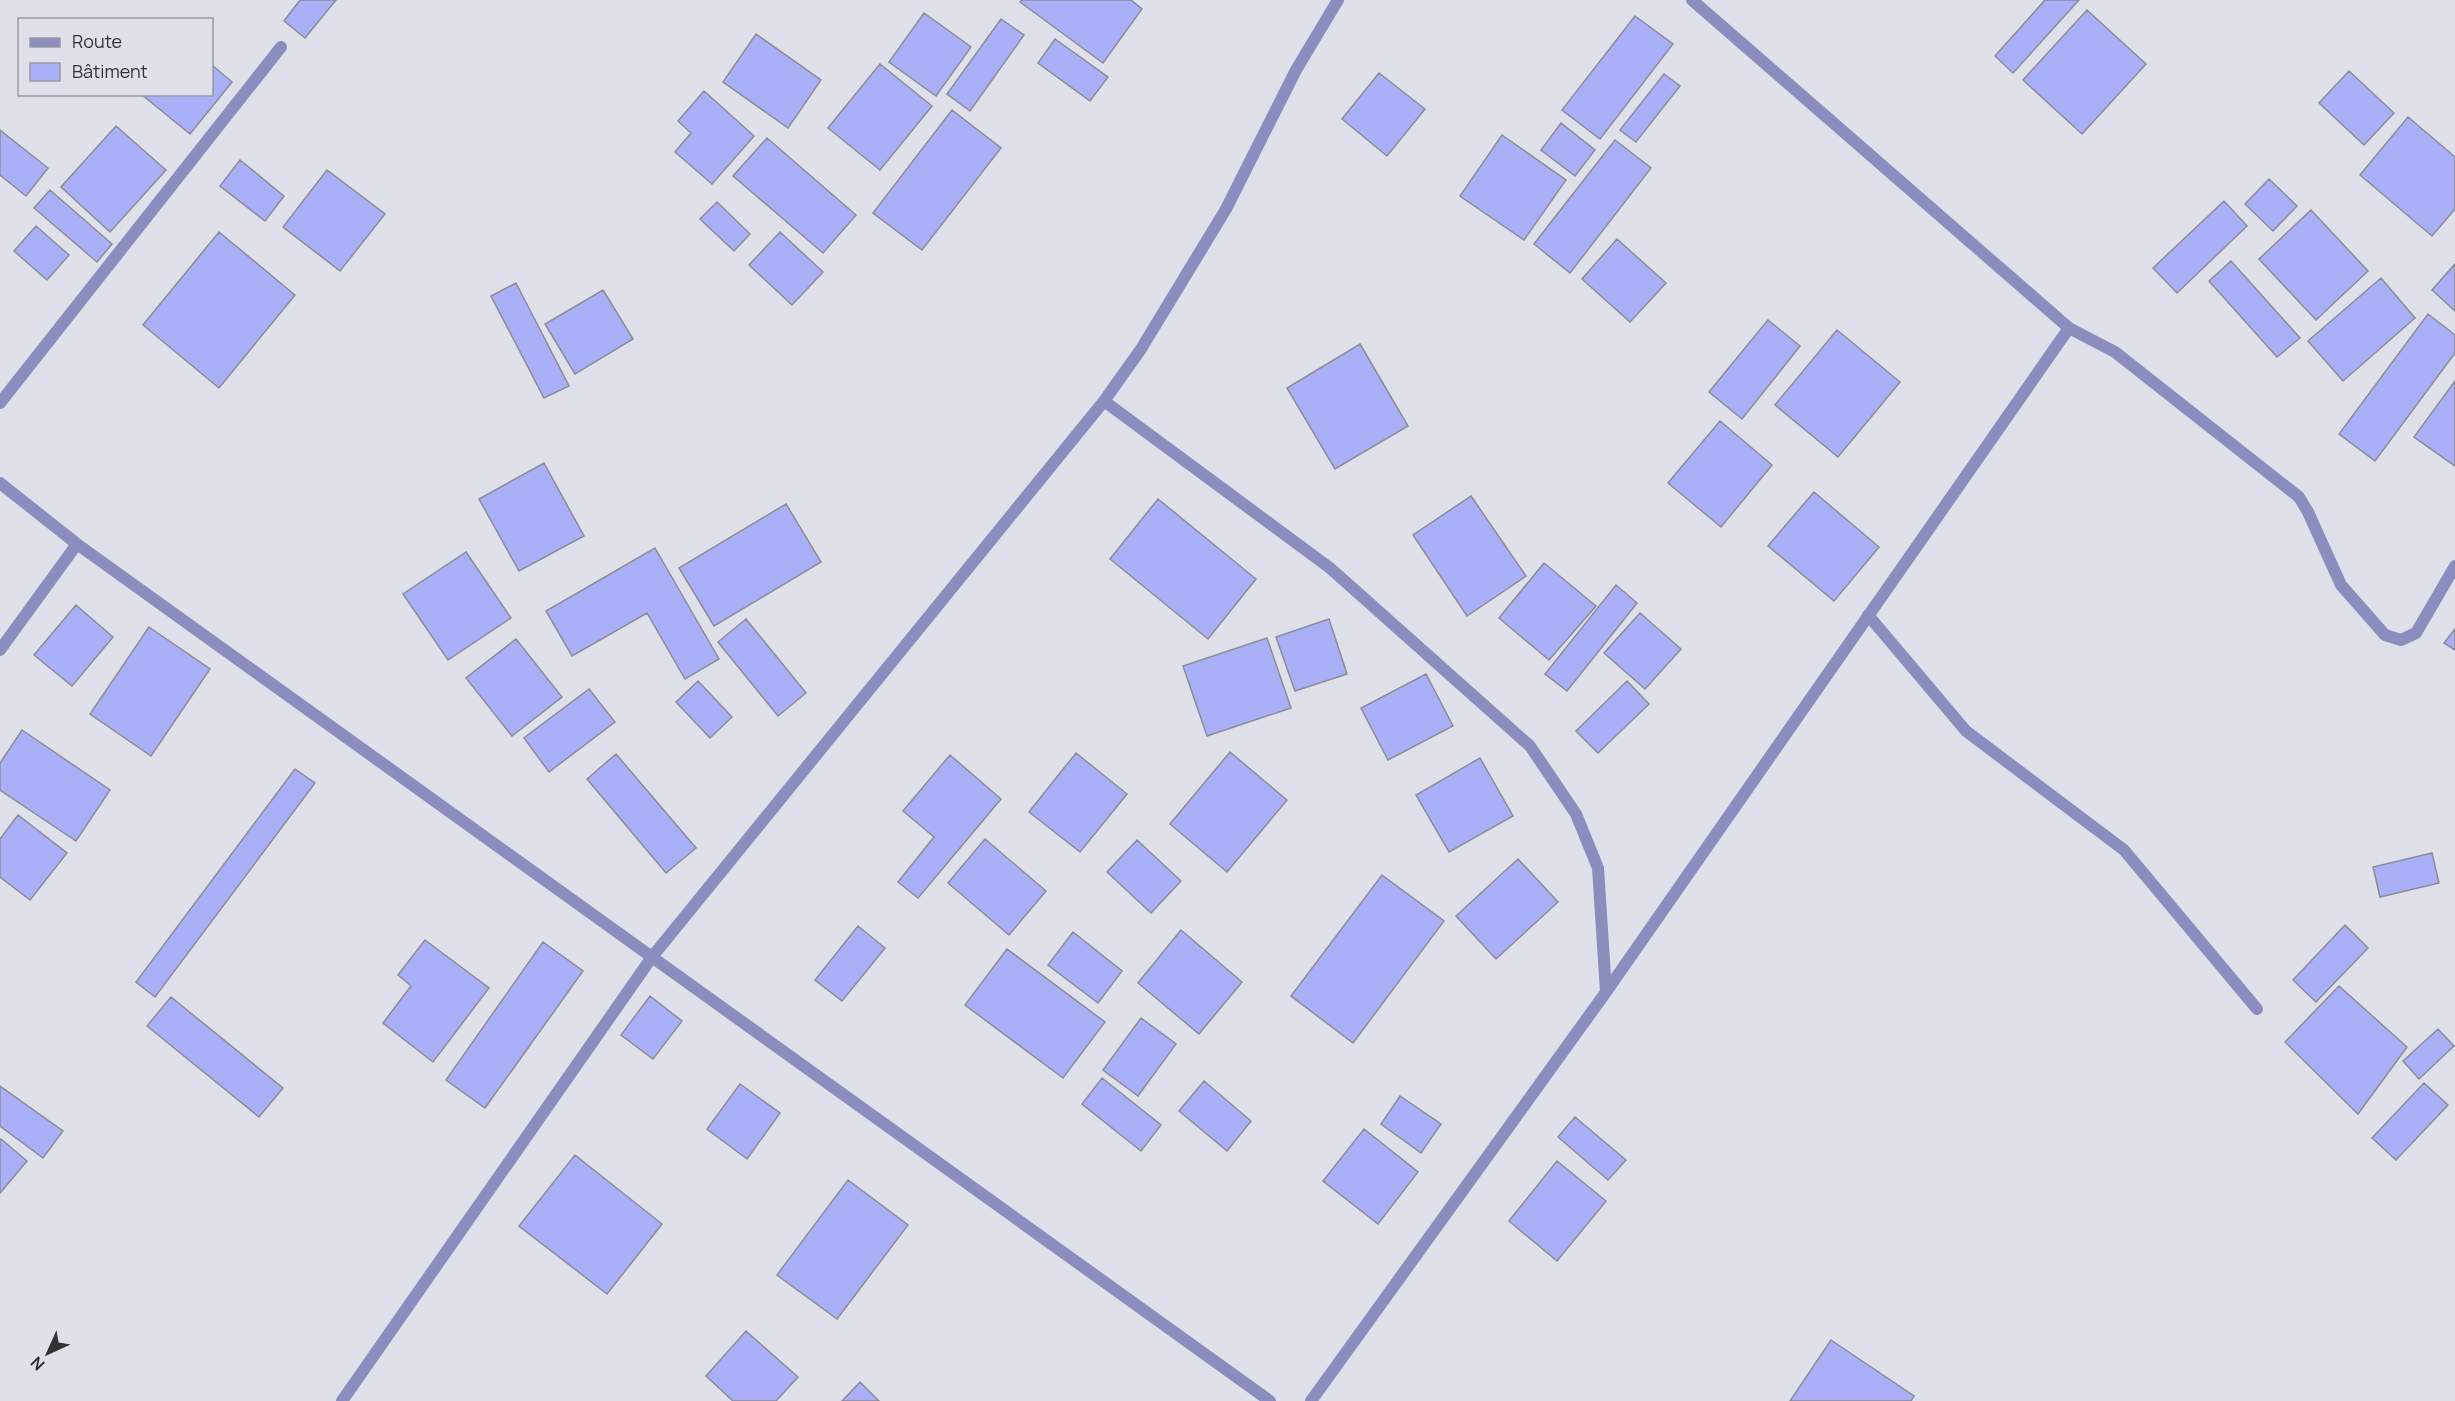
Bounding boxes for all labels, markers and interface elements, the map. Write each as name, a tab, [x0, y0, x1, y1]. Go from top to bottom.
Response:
legend	[18, 18, 213, 96]
text: Route	[72, 29, 122, 53]
text: Bâtiment	[72, 59, 148, 83]
north arrow	[18, 1323, 78, 1383]
text: N	[26, 1352, 49, 1375]

